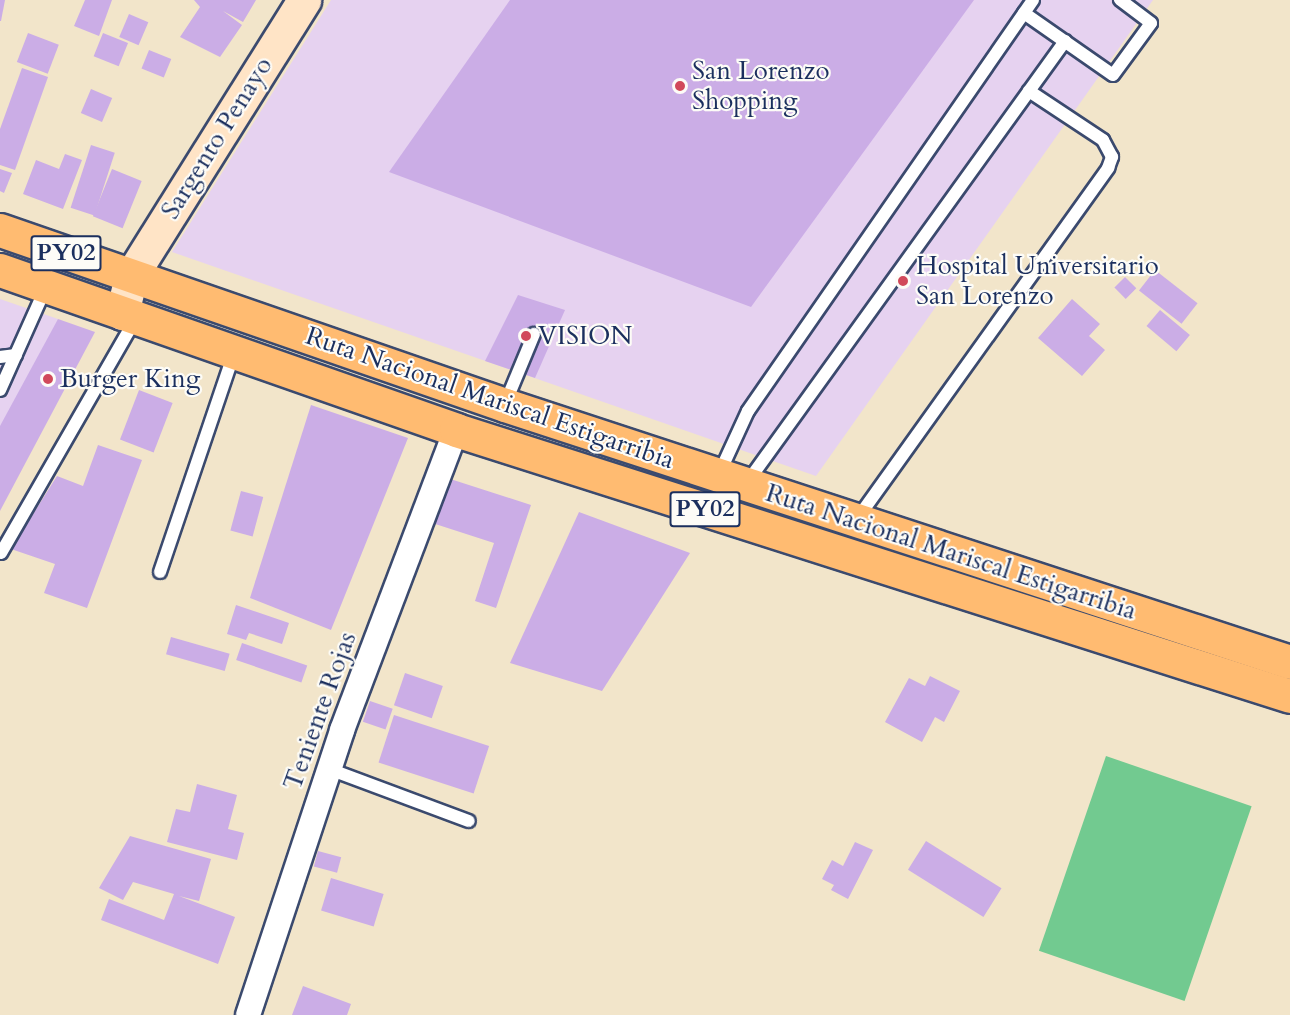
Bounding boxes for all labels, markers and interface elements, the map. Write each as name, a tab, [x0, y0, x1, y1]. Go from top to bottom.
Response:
street label: Sargento Penayo	[155, 51, 279, 225]
place label: San Lorenzo Shopping	[692, 55, 830, 116]
marker: San Lorenzo Shopping	[673, 79, 687, 93]
road number: PY02	[30, 232, 102, 274]
place label: Hospital Universitario San Lorenzo	[916, 250, 1159, 312]
marker: Hospital Universitario San Lorenzo	[894, 272, 912, 290]
street label: Ruta Nacional Mariscal Estigarribia	[302, 320, 678, 476]
place label: VISION	[538, 320, 633, 352]
marker: VISION	[519, 329, 533, 343]
place label: Burger King	[60, 363, 200, 395]
marker: Burger King	[41, 372, 55, 386]
street label: Ruta Nacional Mariscal Estigarribia	[762, 477, 1140, 627]
road number: PY02	[669, 488, 741, 530]
street label: Teniente Rojas	[277, 628, 363, 794]

